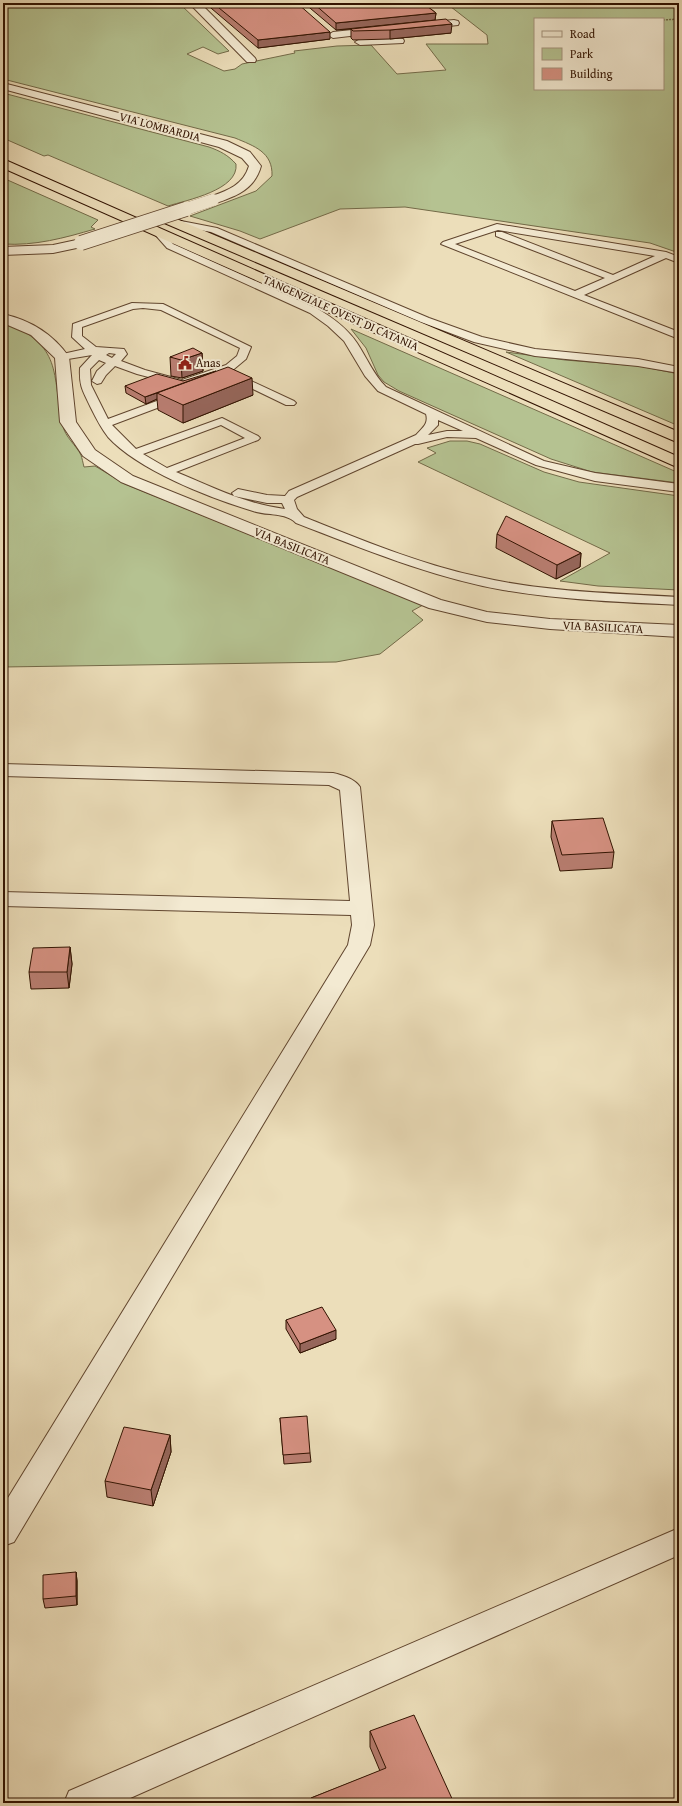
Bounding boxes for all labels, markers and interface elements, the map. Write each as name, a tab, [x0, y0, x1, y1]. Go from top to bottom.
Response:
legend	[534, 18, 664, 90]
text: Road	[570, 25, 596, 42]
text: Park	[570, 45, 594, 62]
text: Building	[570, 65, 613, 82]
street label: VIA LOMBARDIA	[118, 107, 203, 146]
street label: TANGENZIALE OVEST DI CATANIA	[261, 270, 422, 355]
place label: Anas	[196, 354, 221, 371]
public building icon: Anas	[177, 355, 193, 371]
street label: VIA BASILICATA	[252, 523, 333, 569]
street label: VIA BASILICATA	[562, 616, 645, 637]

